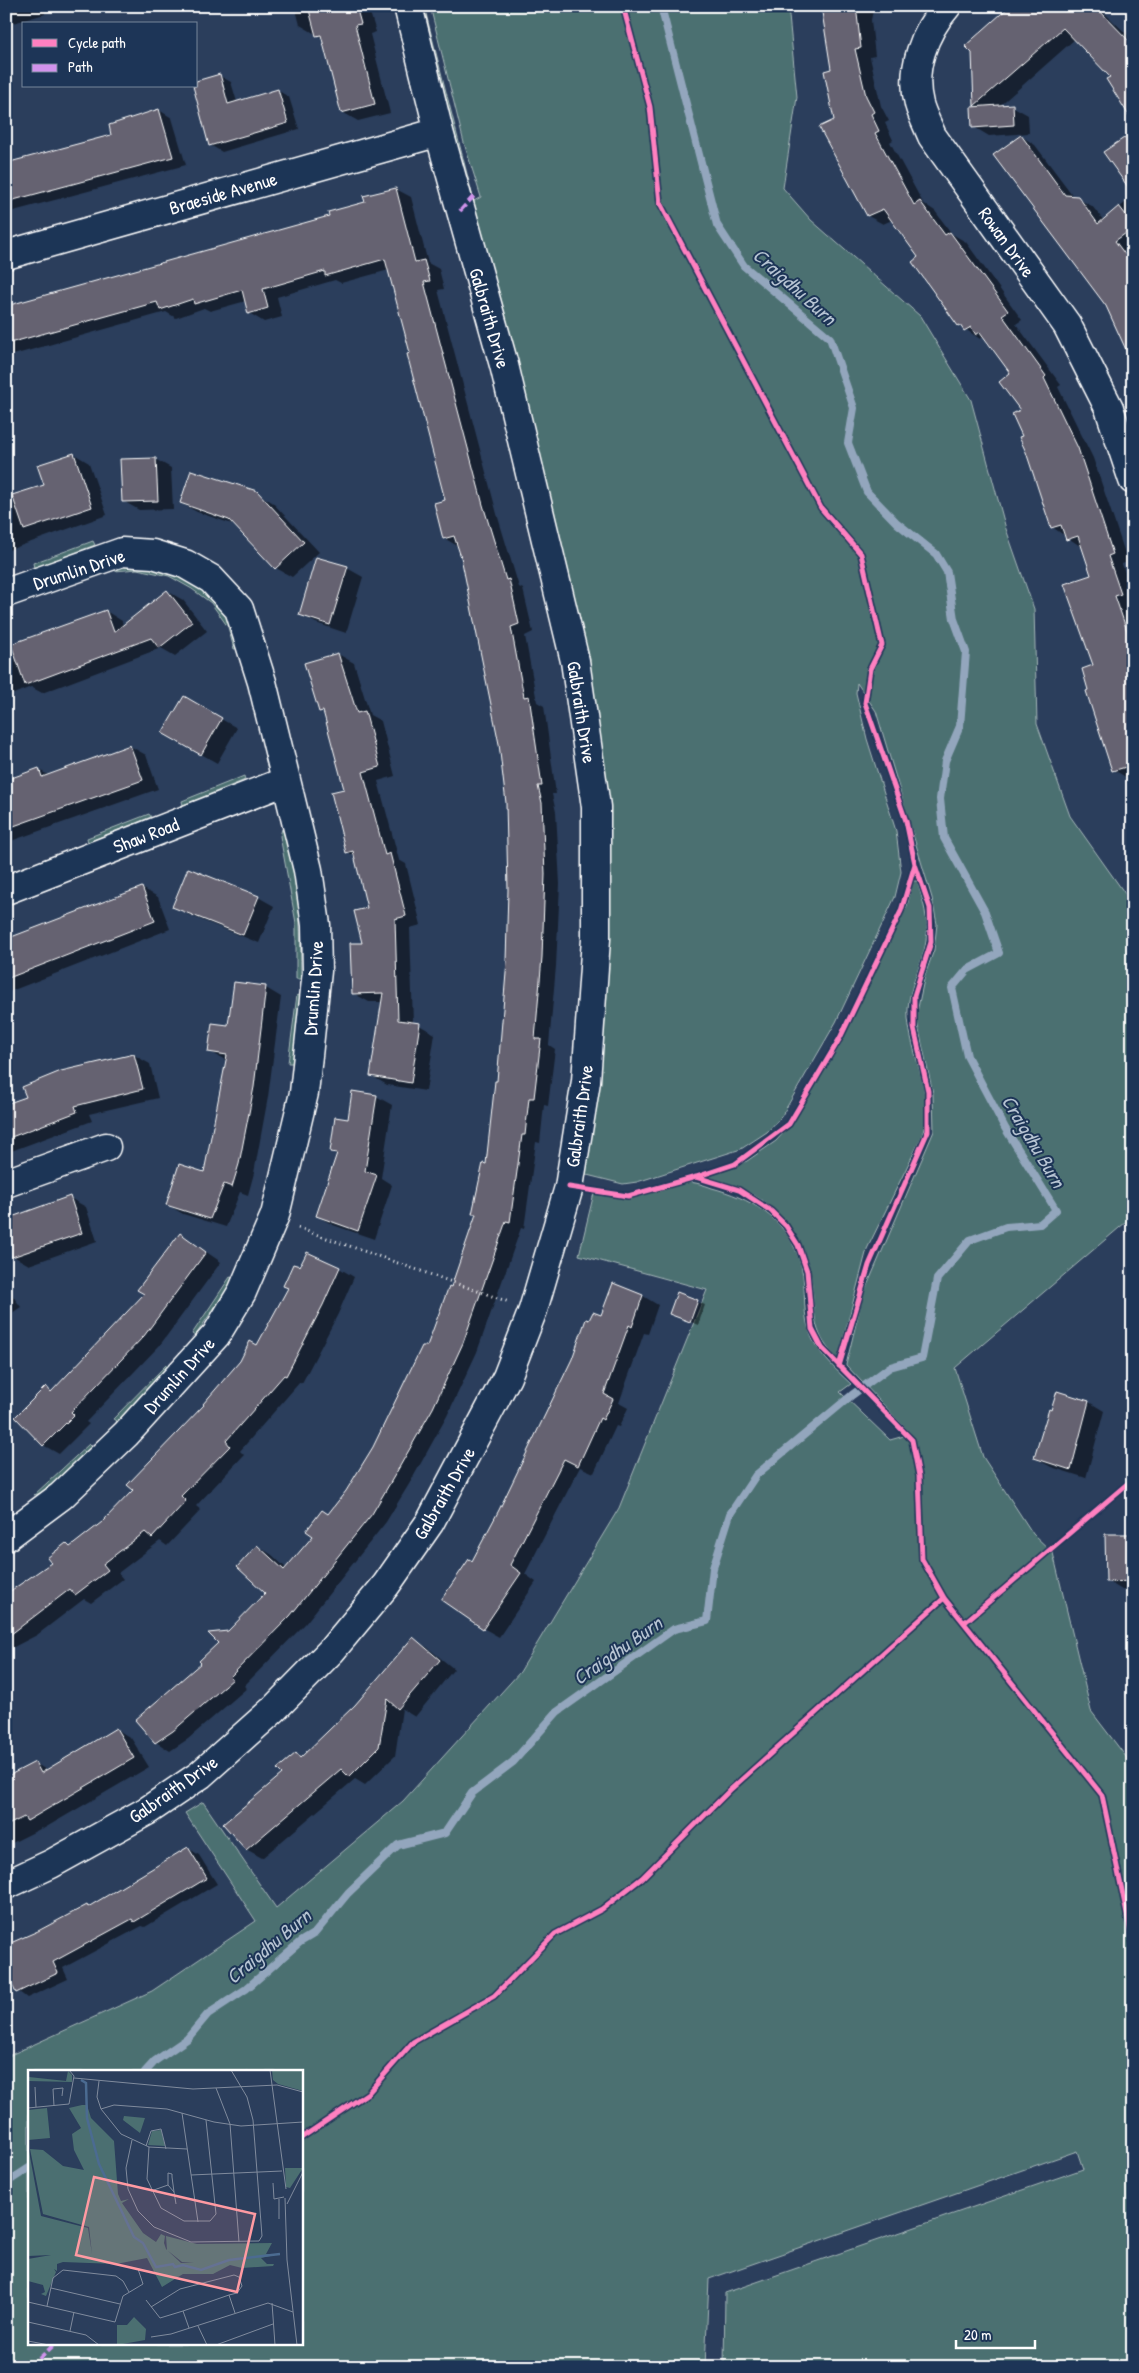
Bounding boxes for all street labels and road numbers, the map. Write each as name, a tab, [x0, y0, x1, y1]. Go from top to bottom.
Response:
street label: Braeside Avenue	[166, 165, 280, 221]
street label: Rowan Drive	[973, 201, 1042, 283]
street label: Galbraith Drive	[463, 265, 517, 372]
street label: Drumlin Drive	[30, 542, 129, 596]
street label: Galbraith Drive	[561, 659, 603, 765]
street label: Shaw Road	[109, 810, 183, 859]
street label: Drumlin Drive	[297, 939, 329, 1036]
street label: Galbraith Drive	[559, 1063, 599, 1169]
street label: Drumlin Drive	[138, 1331, 221, 1419]
street label: Galbraith Drive	[407, 1441, 481, 1544]
street label: Galbraith Drive	[123, 1749, 223, 1829]

